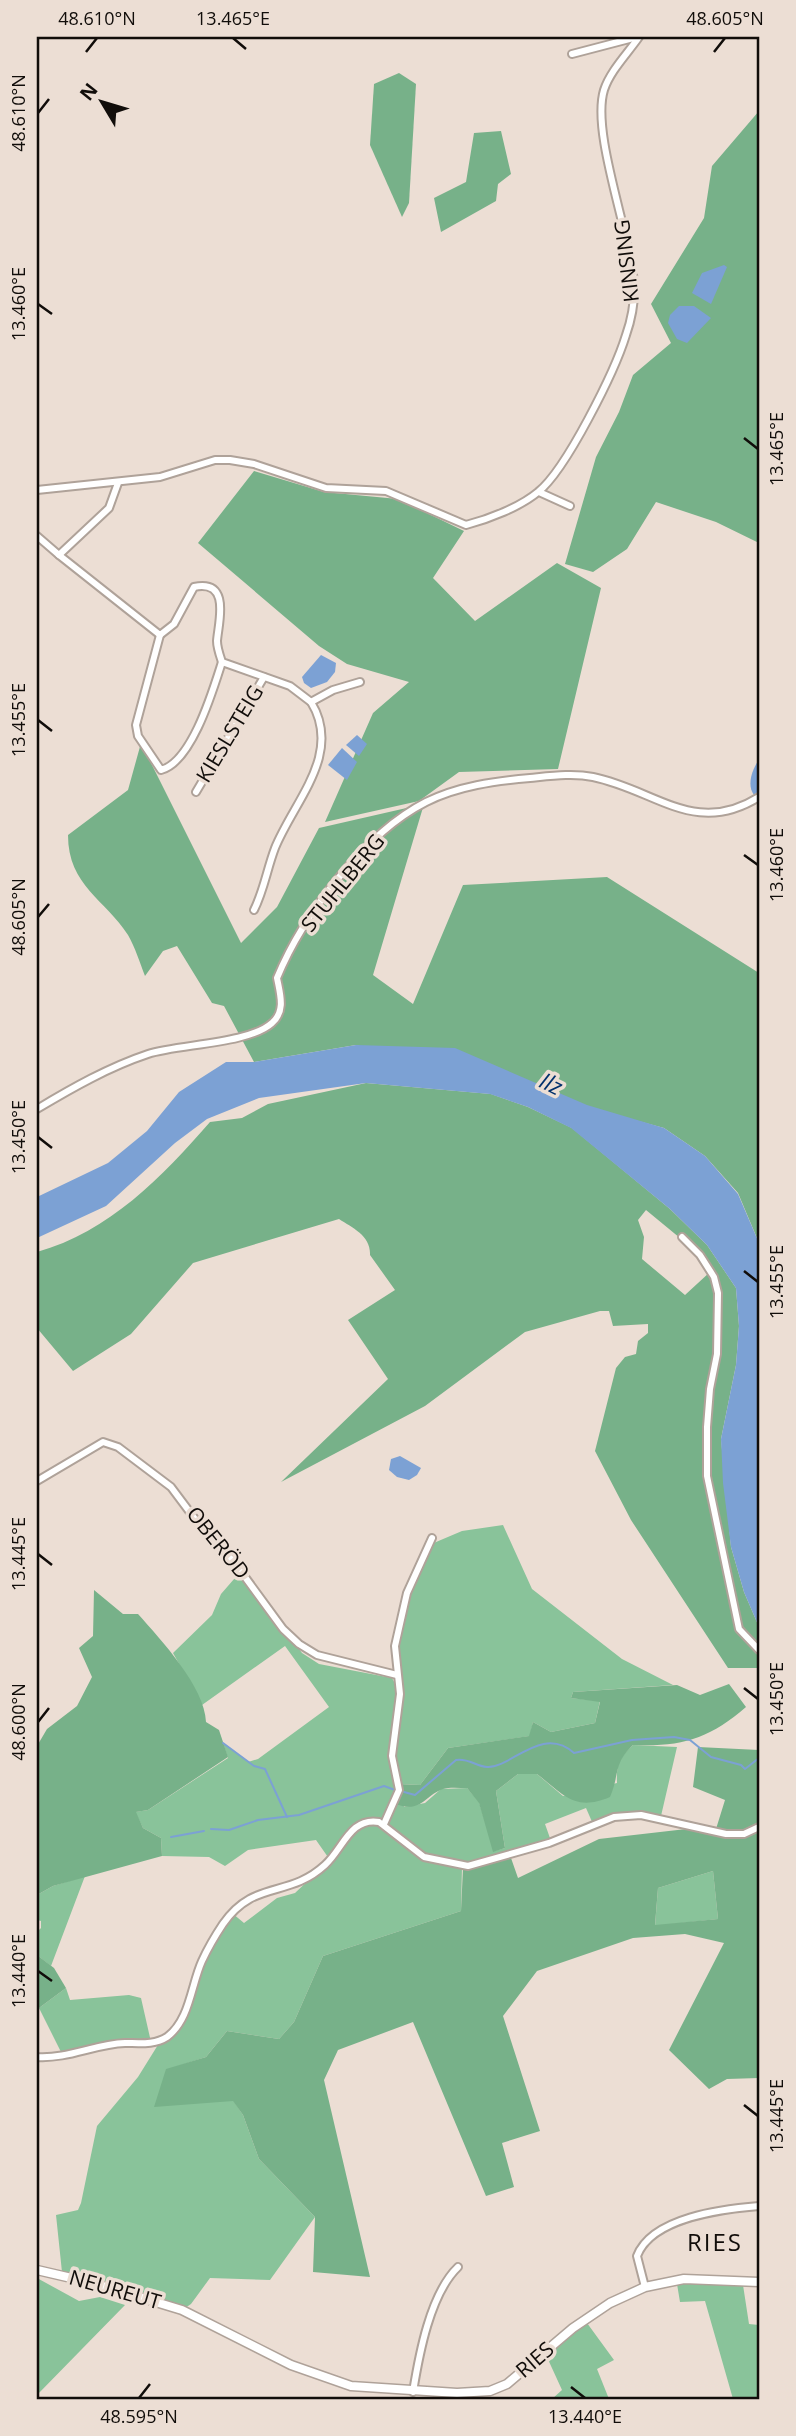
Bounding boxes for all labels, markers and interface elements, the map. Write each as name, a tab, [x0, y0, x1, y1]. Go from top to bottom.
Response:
text: 48.610°N	[58, 6, 136, 30]
text: 13.465°E	[196, 6, 270, 30]
text: 48.605°N	[686, 6, 764, 30]
north arrow	[66, 66, 136, 136]
text: 48.610°N	[6, 74, 30, 152]
text: N	[74, 77, 104, 106]
street label: KINSING	[607, 218, 645, 304]
text: 13.460°E	[6, 267, 30, 341]
text: 13.465°E	[764, 412, 788, 486]
street label: KIESLSTEIG	[189, 680, 269, 787]
text: 13.455°E	[6, 683, 30, 757]
street label: STUHLBERG	[294, 828, 390, 937]
text: 13.460°E	[764, 828, 788, 902]
text: 48.605°N	[6, 878, 30, 956]
water label: Ilz	[534, 1064, 569, 1103]
text: 13.450°E	[6, 1100, 30, 1174]
text: 13.455°E	[764, 1245, 788, 1319]
street label: OBERÖD	[181, 1500, 257, 1585]
text: 13.445°E	[6, 1517, 30, 1591]
text: 13.450°E	[764, 1662, 788, 1736]
text: 48.600°N	[6, 1683, 30, 1761]
text: 13.440°E	[6, 1934, 30, 2008]
text: 13.445°E	[764, 2079, 788, 2153]
district label: RIES	[687, 2225, 743, 2258]
street label: NEUREUT	[66, 2263, 165, 2316]
street label: RIES	[509, 2335, 559, 2384]
text: 48.595°N	[100, 2404, 178, 2428]
text: 13.440°E	[548, 2404, 622, 2428]

